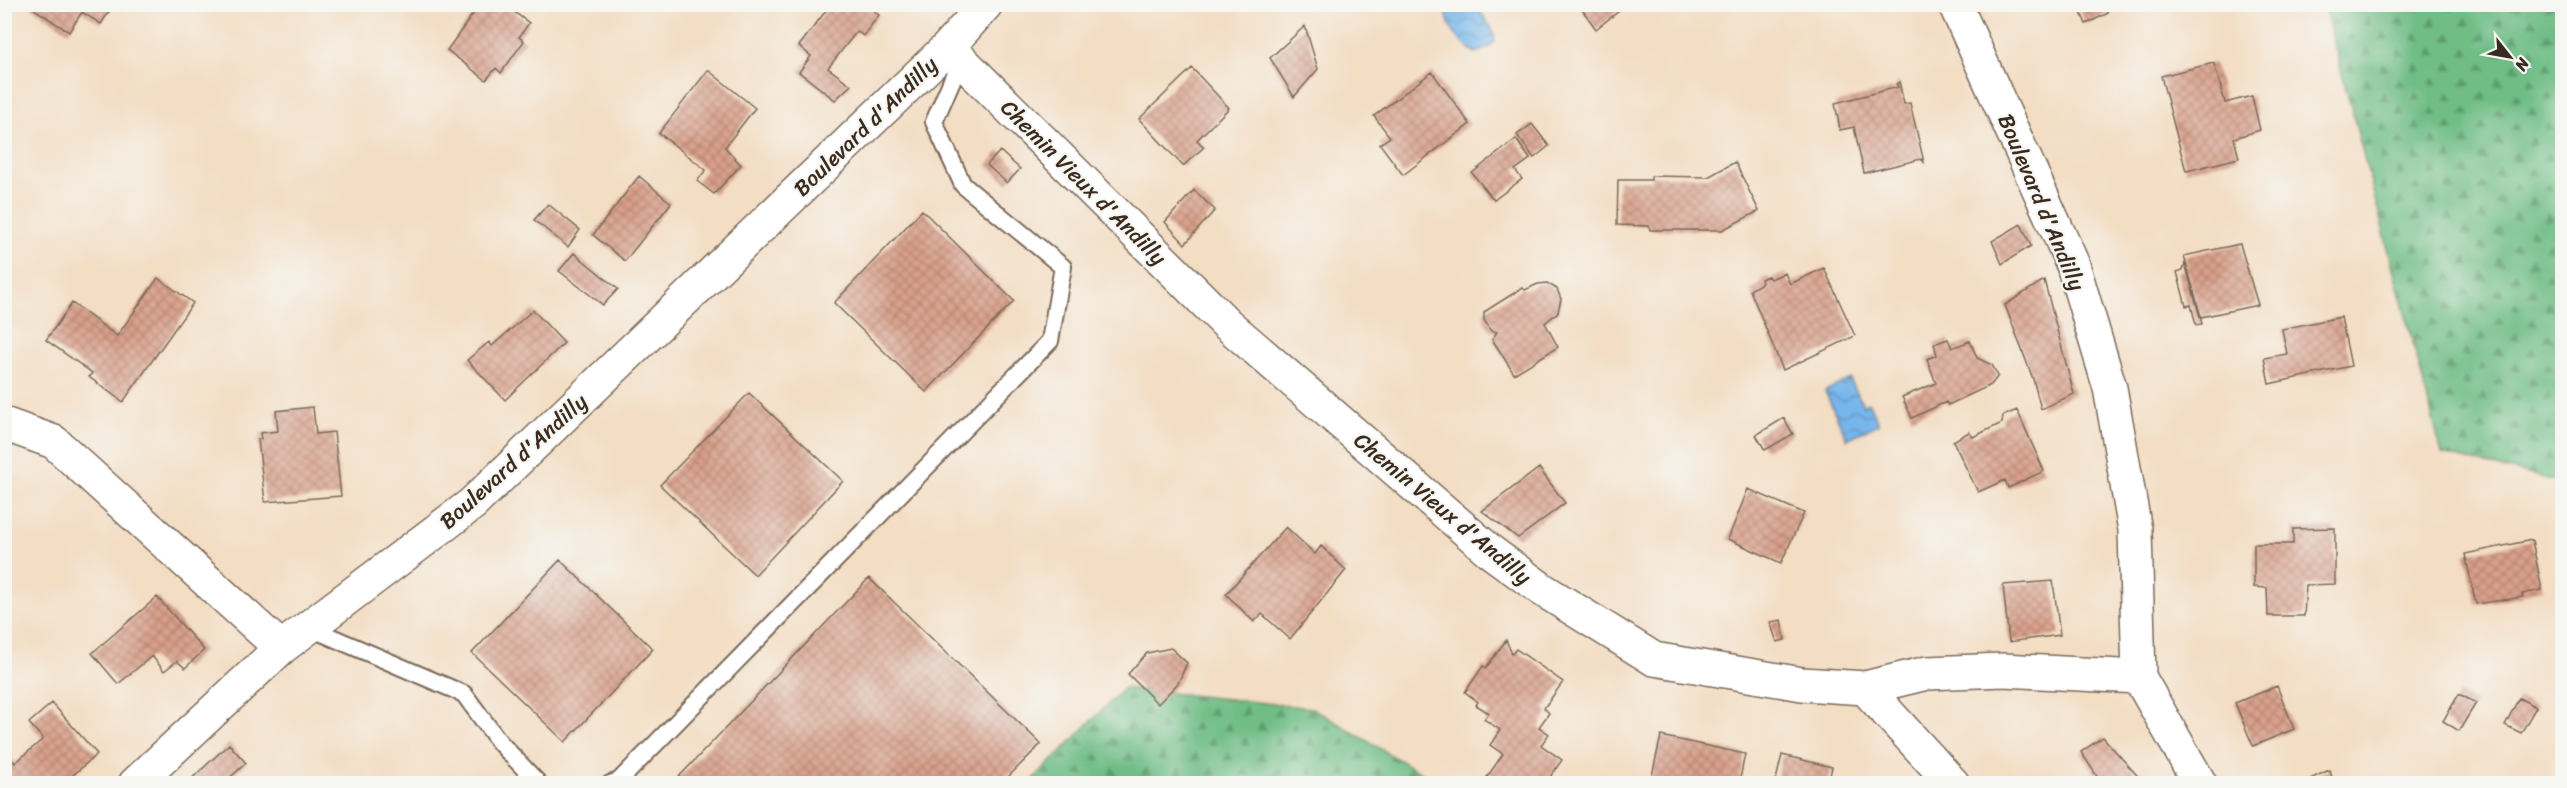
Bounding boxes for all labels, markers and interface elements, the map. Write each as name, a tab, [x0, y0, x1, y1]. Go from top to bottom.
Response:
north arrow	[2480, 27, 2540, 87]
street label: Boulevard d'Andilly	[784, 46, 947, 206]
text: N	[2507, 51, 2538, 77]
street label: Chemin Vieux d'Andilly	[991, 90, 1177, 275]
street label: Boulevard d'Andilly	[1987, 108, 2097, 297]
street label: Boulevard d'Andilly	[430, 383, 597, 539]
street label: Chemin Vieux d'Andilly	[1345, 422, 1541, 595]

